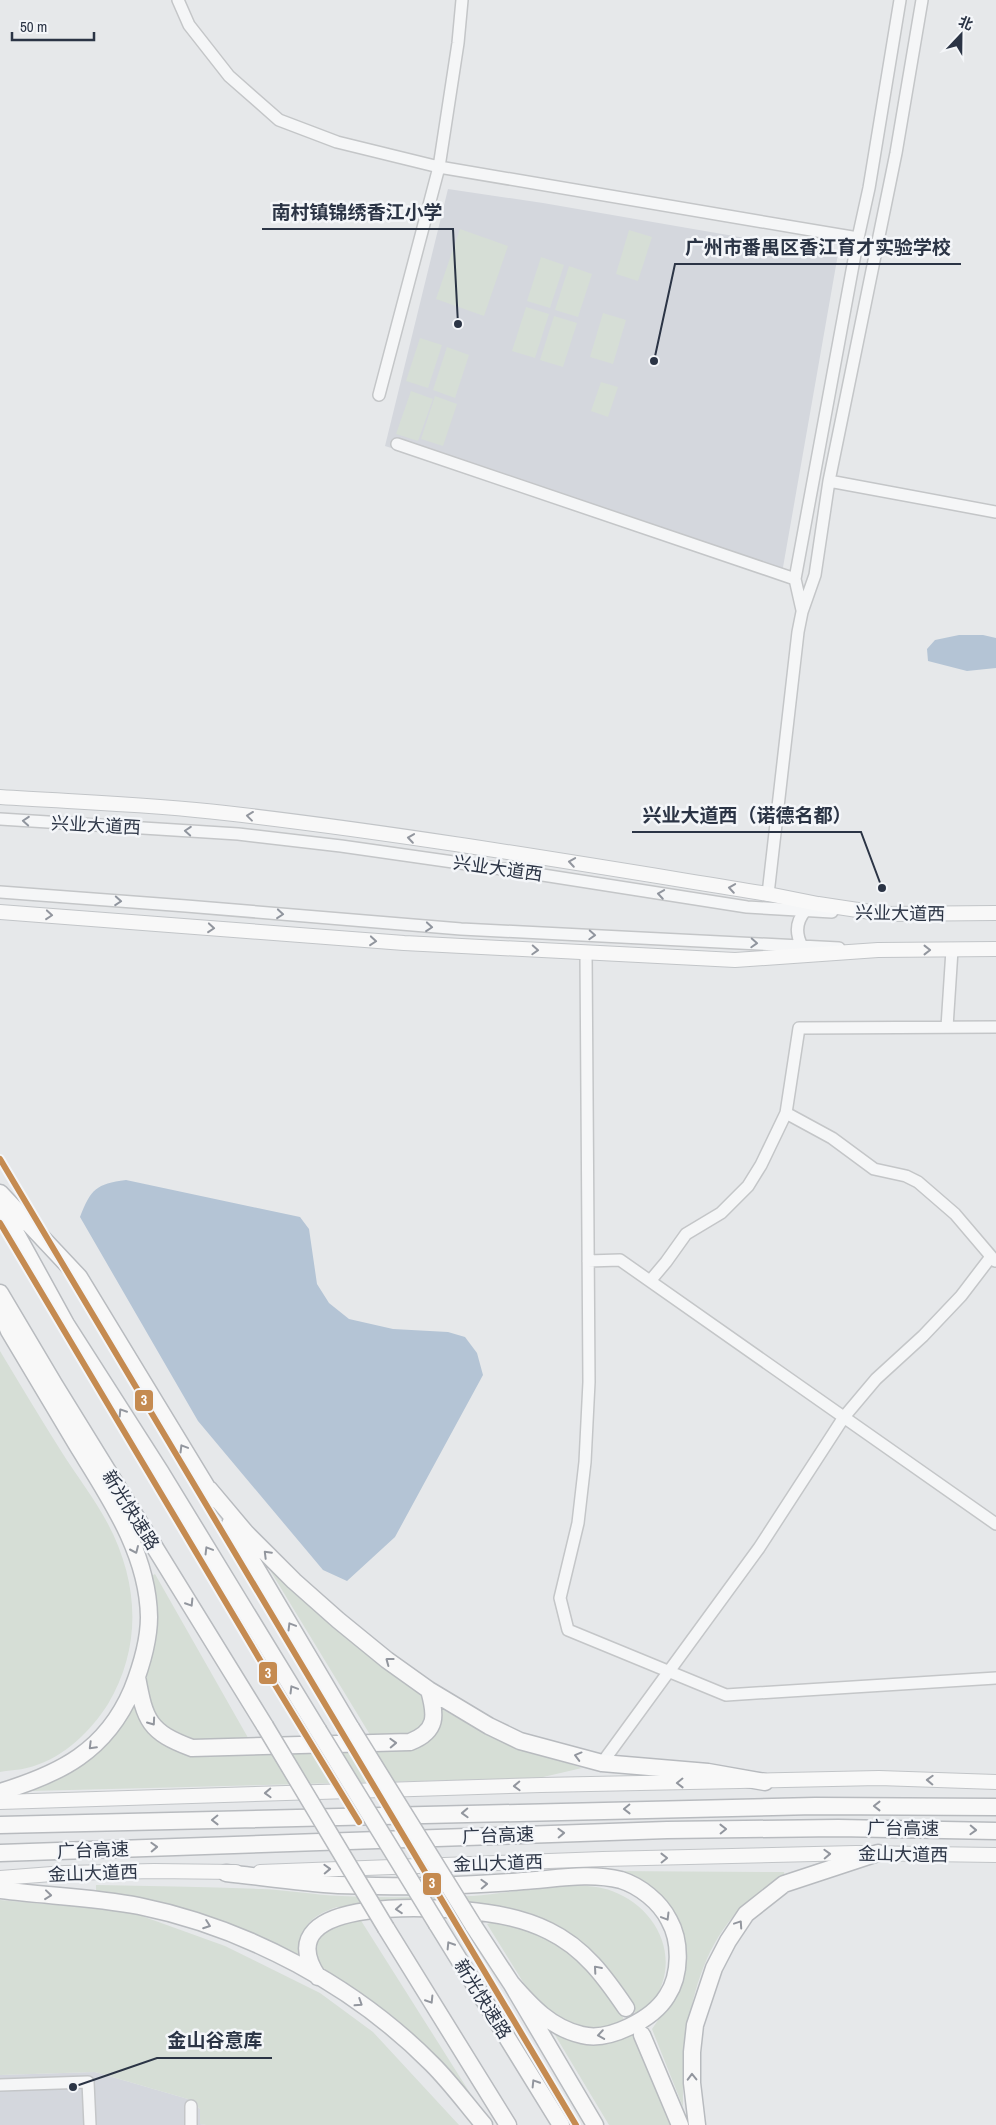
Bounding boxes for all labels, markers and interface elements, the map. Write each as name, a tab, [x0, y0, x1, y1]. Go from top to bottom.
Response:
scale bar	[12, 10, 95, 42]
north arrow	[936, 10, 986, 60]
text: 北	[956, 12, 976, 34]
text: 50 m	[20, 16, 47, 37]
callout: 南村镇锦绣香江小学	[262, 195, 453, 229]
text: 南村镇锦绣香江小学	[271, 199, 443, 225]
callout: 广州市番禺区香江育才实验学校	[675, 230, 961, 264]
text: 广州市番禺区香江育才实验学校	[685, 234, 951, 260]
callout: 兴业大道西（诺德名都）	[632, 798, 861, 832]
text: 兴业大道西（诺德名都）	[642, 802, 852, 828]
street label: 兴业大道西	[50, 810, 142, 840]
one-way arrow	[246, 811, 254, 822]
one-way arrow	[22, 816, 30, 827]
one-way arrow	[184, 825, 192, 836]
one-way arrow	[407, 833, 416, 843]
street label: 兴业大道西	[452, 849, 544, 887]
one-way arrow	[568, 858, 576, 868]
one-way arrow	[728, 883, 737, 893]
one-way arrow	[657, 889, 666, 899]
one-way arrow	[115, 895, 123, 906]
street label: 兴业大道西	[855, 900, 945, 926]
one-way arrow	[277, 908, 285, 919]
one-way arrow	[45, 910, 53, 921]
one-way arrow	[426, 921, 434, 932]
one-way arrow	[207, 922, 215, 933]
one-way arrow	[588, 930, 596, 941]
one-way arrow	[369, 935, 377, 946]
one-way arrow	[750, 937, 758, 948]
one-way arrow	[531, 944, 539, 955]
one-way arrow	[923, 945, 931, 955]
line badge: 3	[134, 1389, 154, 1412]
text: 3	[141, 1391, 147, 1409]
one-way arrow	[119, 1408, 129, 1417]
one-way arrow	[180, 1444, 190, 1453]
street label: 新光快速路	[97, 1465, 165, 1555]
one-way arrow	[128, 1545, 139, 1554]
one-way arrow	[205, 1546, 215, 1555]
one-way arrow	[264, 1551, 273, 1560]
one-way arrow	[183, 1598, 193, 1607]
one-way arrow	[287, 1623, 297, 1632]
one-way arrow	[386, 1659, 395, 1667]
line badge: 3	[258, 1661, 278, 1685]
text: 3	[265, 1664, 271, 1682]
one-way arrow	[289, 1685, 299, 1694]
one-way arrow	[146, 1716, 155, 1726]
one-way arrow	[390, 1738, 397, 1748]
one-way arrow	[89, 1741, 98, 1750]
one-way arrow	[575, 1752, 583, 1762]
one-way arrow	[926, 1775, 934, 1785]
one-way arrow	[676, 1778, 684, 1788]
one-way arrow	[513, 1781, 521, 1791]
one-way arrow	[263, 1788, 271, 1799]
one-way arrow	[873, 1801, 881, 1811]
one-way arrow	[623, 1804, 631, 1815]
one-way arrow	[461, 1808, 468, 1818]
one-way arrow	[211, 1815, 218, 1825]
street label: 广台高速	[867, 1815, 939, 1841]
street label: 广台高速	[462, 1821, 534, 1849]
one-way arrow	[720, 1824, 728, 1834]
one-way arrow	[970, 1824, 978, 1835]
one-way arrow	[557, 1828, 565, 1839]
street label: 广台高速	[57, 1836, 129, 1864]
street label: 金山大道西	[858, 1841, 948, 1867]
one-way arrow	[150, 1842, 158, 1853]
street label: 金山大道西	[453, 1849, 543, 1877]
one-way arrow	[823, 1849, 831, 1860]
one-way arrow	[660, 1853, 668, 1863]
street label: 金山大道西	[48, 1859, 138, 1887]
one-way arrow	[323, 1864, 331, 1875]
line badge: 3	[422, 1872, 442, 1896]
text: 3	[429, 1874, 435, 1892]
one-way arrow	[480, 1879, 488, 1889]
one-way arrow	[45, 1889, 53, 1900]
one-way arrow	[395, 1903, 403, 1914]
one-way arrow	[660, 1911, 670, 1920]
one-way arrow	[203, 1919, 211, 1929]
one-way arrow	[733, 1920, 742, 1930]
one-way arrow	[447, 1941, 457, 1950]
street label: 新光快速路	[449, 1954, 517, 2044]
one-way arrow	[594, 1965, 603, 1974]
one-way arrow	[424, 1994, 434, 2003]
one-way arrow	[353, 1996, 362, 2006]
callout: 金山谷意库	[157, 2024, 272, 2058]
text: 金山谷意库	[167, 2027, 263, 2053]
one-way arrow	[596, 2029, 605, 2039]
one-way arrow	[687, 2072, 698, 2080]
one-way arrow	[532, 2080, 542, 2089]

